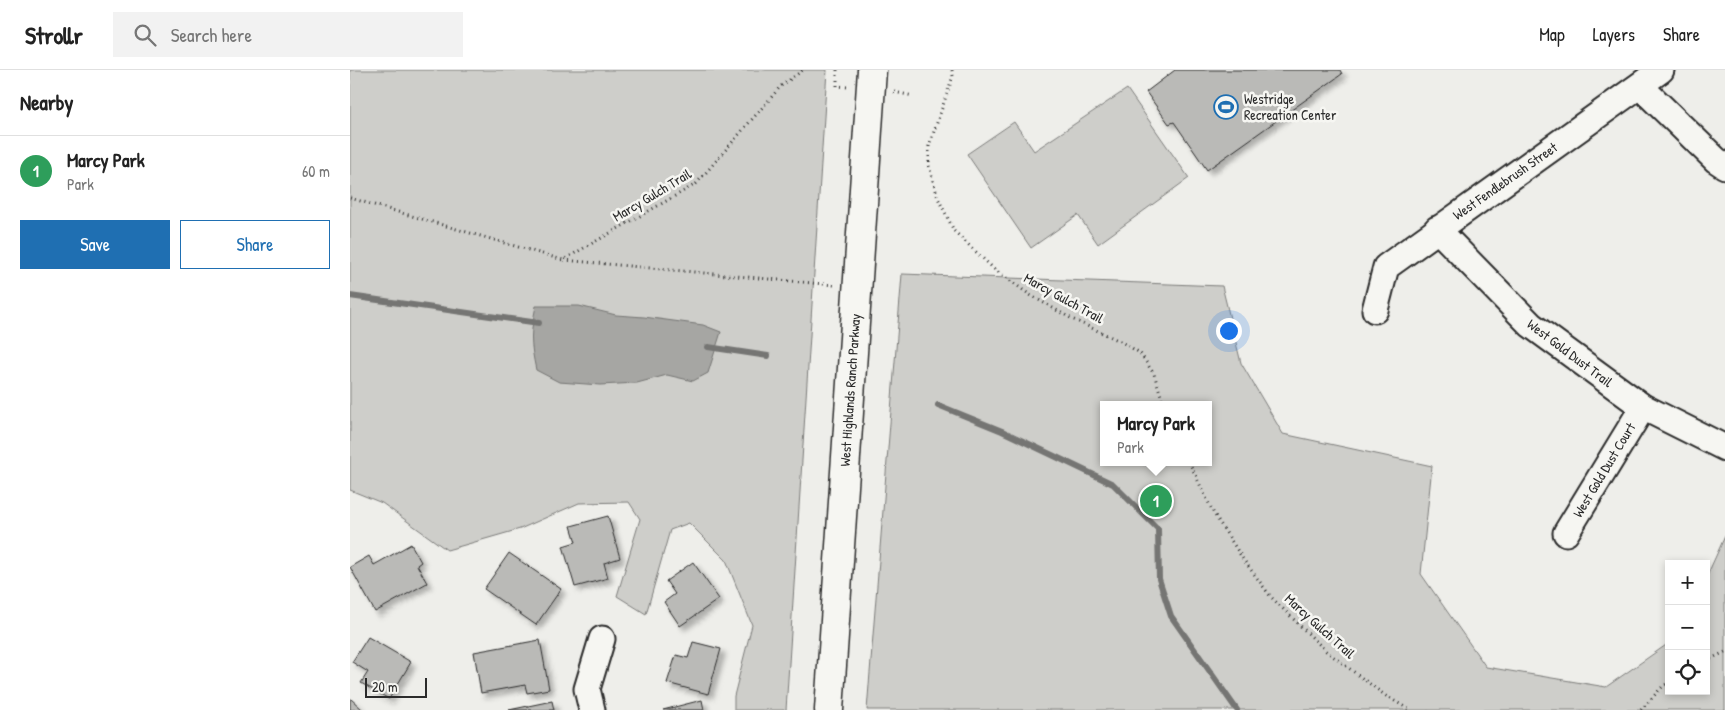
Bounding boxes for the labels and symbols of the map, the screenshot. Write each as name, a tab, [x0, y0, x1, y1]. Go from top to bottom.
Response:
place label: Westridge Recreation Center	[1244, 89, 1337, 124]
sports icon: Westridge Recreation Center	[1213, 94, 1239, 120]
street label: West Fendlebrush Street	[1449, 137, 1561, 224]
street label: Marcy Gulch Trail	[609, 163, 695, 226]
street label: Marcy Gulch Trail	[1020, 268, 1108, 328]
street label: West Highlands Ranch Parkway	[835, 313, 865, 467]
street label: West Gold Dust Trail	[1524, 314, 1617, 391]
your location	[1216, 318, 1242, 344]
street label: West Gold Dust Court	[1568, 419, 1639, 521]
pin: 1	[1140, 482, 1172, 520]
street label: Marcy Gulch Trail	[1280, 589, 1360, 663]
scale bar	[365, 675, 428, 698]

